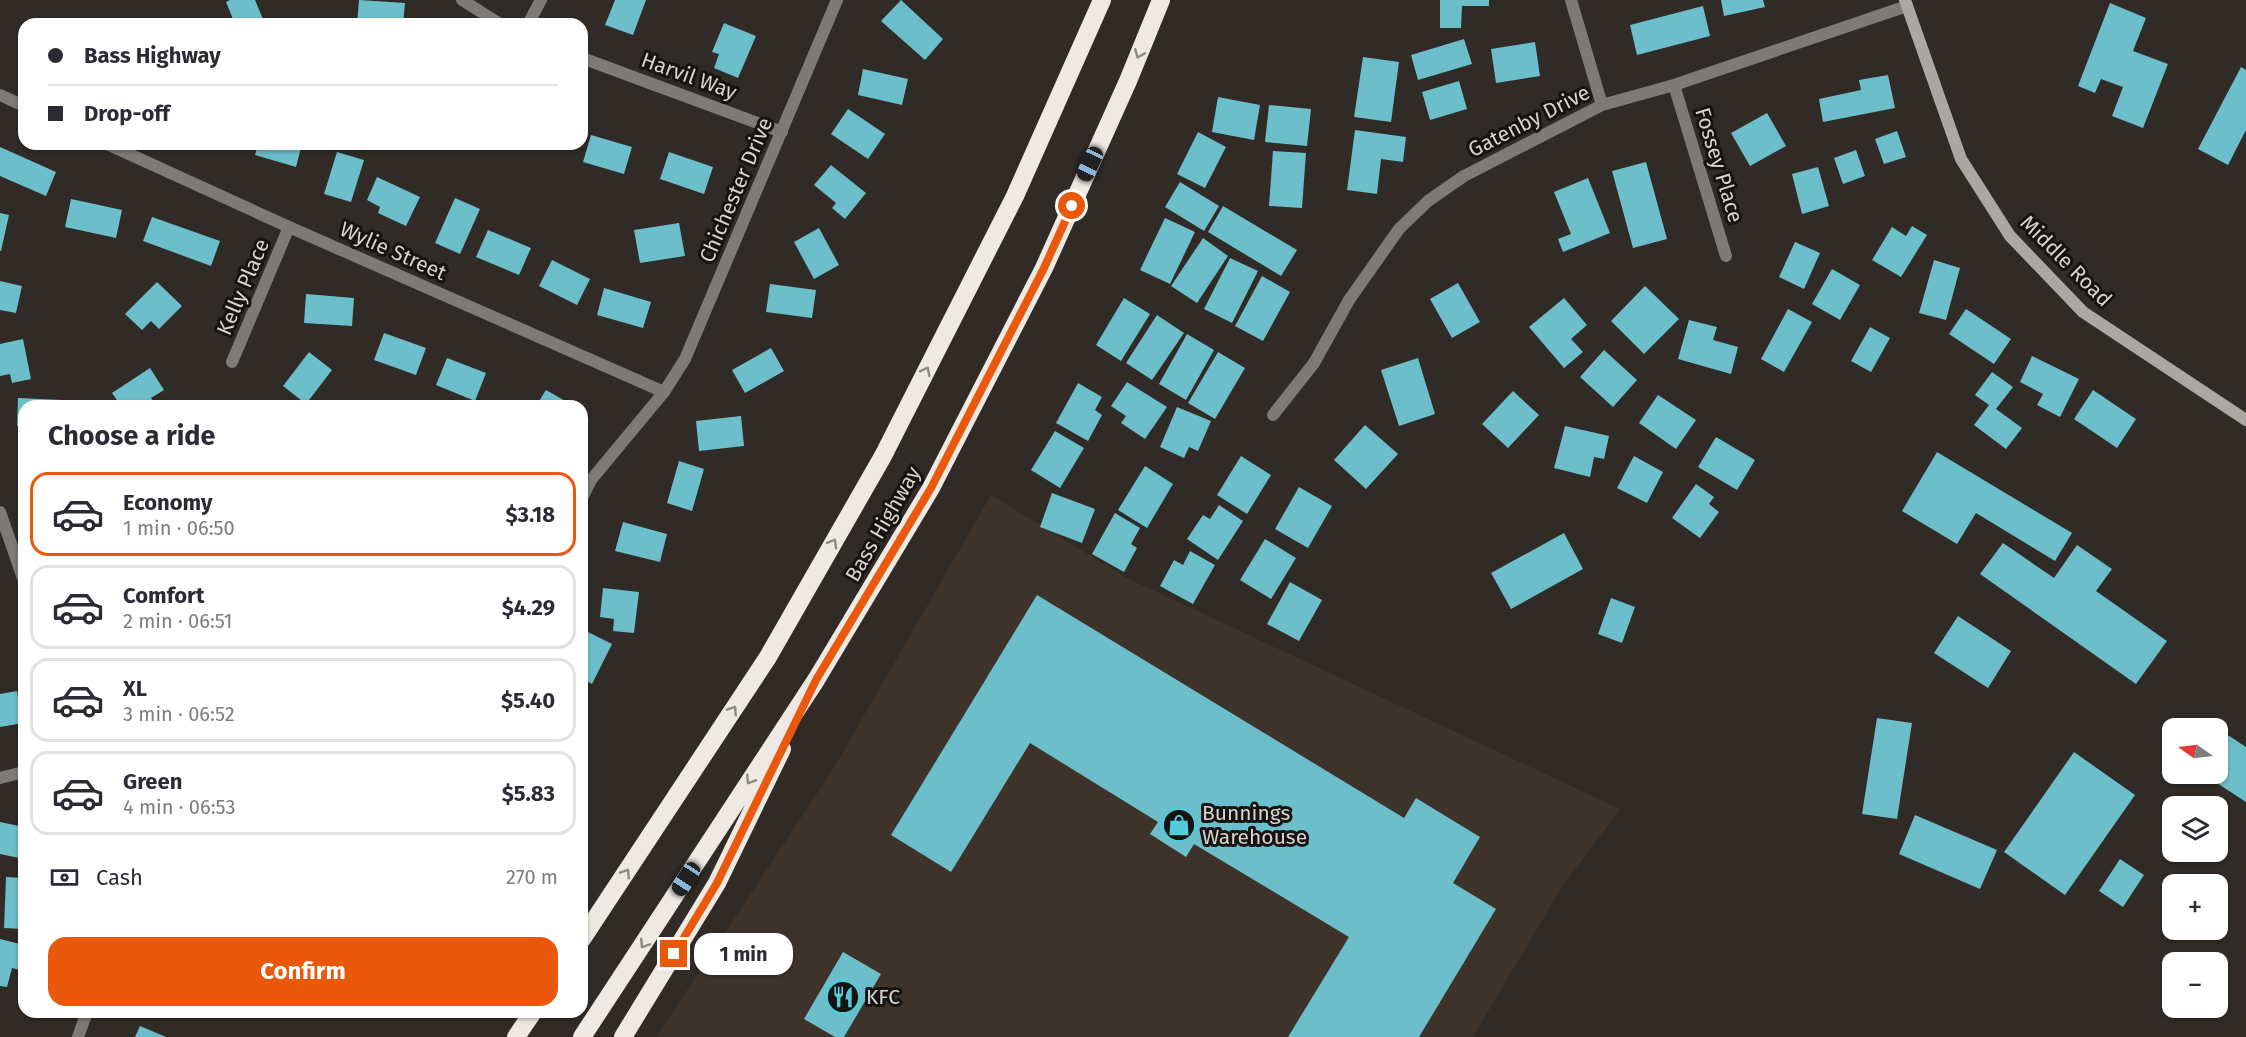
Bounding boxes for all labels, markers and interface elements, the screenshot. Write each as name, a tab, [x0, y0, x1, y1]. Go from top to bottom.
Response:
text: Bass Highway	[84, 42, 221, 69]
street label: Harvil Way	[638, 47, 741, 106]
one-way arrow	[1134, 48, 1146, 59]
street label: Gatenby Drive	[1464, 79, 1594, 163]
text: Drop-off	[84, 100, 170, 127]
street label: Fossey Place	[1689, 104, 1749, 226]
street label: Chichester Drive	[694, 114, 778, 266]
car	[1074, 144, 1106, 184]
route start	[1058, 192, 1085, 219]
street label: Middle Road	[2015, 210, 2117, 312]
street label: Wylie Street	[336, 216, 451, 286]
street label: Kelly Place	[211, 235, 275, 339]
one-way arrow	[919, 367, 931, 378]
text: Choose a ride	[48, 420, 215, 452]
street label: Bass Highway	[840, 461, 927, 586]
icon: car	[51, 487, 105, 541]
text: Economy	[123, 489, 212, 516]
text: $3.18	[505, 501, 555, 528]
text: 1 min · 06:50	[123, 516, 235, 540]
one-way arrow	[826, 539, 838, 549]
icon: car	[51, 580, 105, 634]
text: Comfort	[123, 582, 204, 609]
text: $4.29	[502, 594, 555, 621]
text: 2 min · 06:51	[123, 609, 232, 633]
icon: car	[51, 673, 105, 727]
text: XL	[123, 675, 147, 702]
text: $5.40	[501, 687, 555, 714]
text: 3 min · 06:52	[123, 702, 235, 726]
one-way arrow	[726, 705, 737, 716]
north arrow	[2162, 718, 2228, 784]
map controls	[2162, 718, 2228, 1018]
icon: car	[51, 766, 105, 820]
text: Green	[123, 768, 182, 795]
one-way arrow	[747, 774, 758, 785]
text: $5.83	[502, 780, 555, 807]
text: 4 min · 06:53	[123, 795, 235, 819]
button: layers	[2162, 796, 2228, 862]
place label: Bunnings Warehouse	[1202, 800, 1307, 850]
shop icon: Bunnings Warehouse	[1161, 807, 1197, 843]
car	[669, 859, 703, 899]
icon: cash	[48, 861, 81, 894]
text: Cash	[96, 864, 143, 891]
text: 270 m	[506, 865, 558, 889]
one-way arrow	[618, 868, 629, 879]
button: +	[2162, 874, 2228, 940]
callout: 1 min	[695, 933, 794, 975]
button: Confirm	[48, 937, 558, 1006]
one-way arrow	[640, 937, 651, 948]
route end	[660, 940, 687, 967]
text: 1 min	[719, 942, 768, 966]
button: −	[2162, 952, 2228, 1018]
restaurant icon: KFC	[825, 979, 861, 1015]
place label: KFC	[866, 984, 900, 1010]

